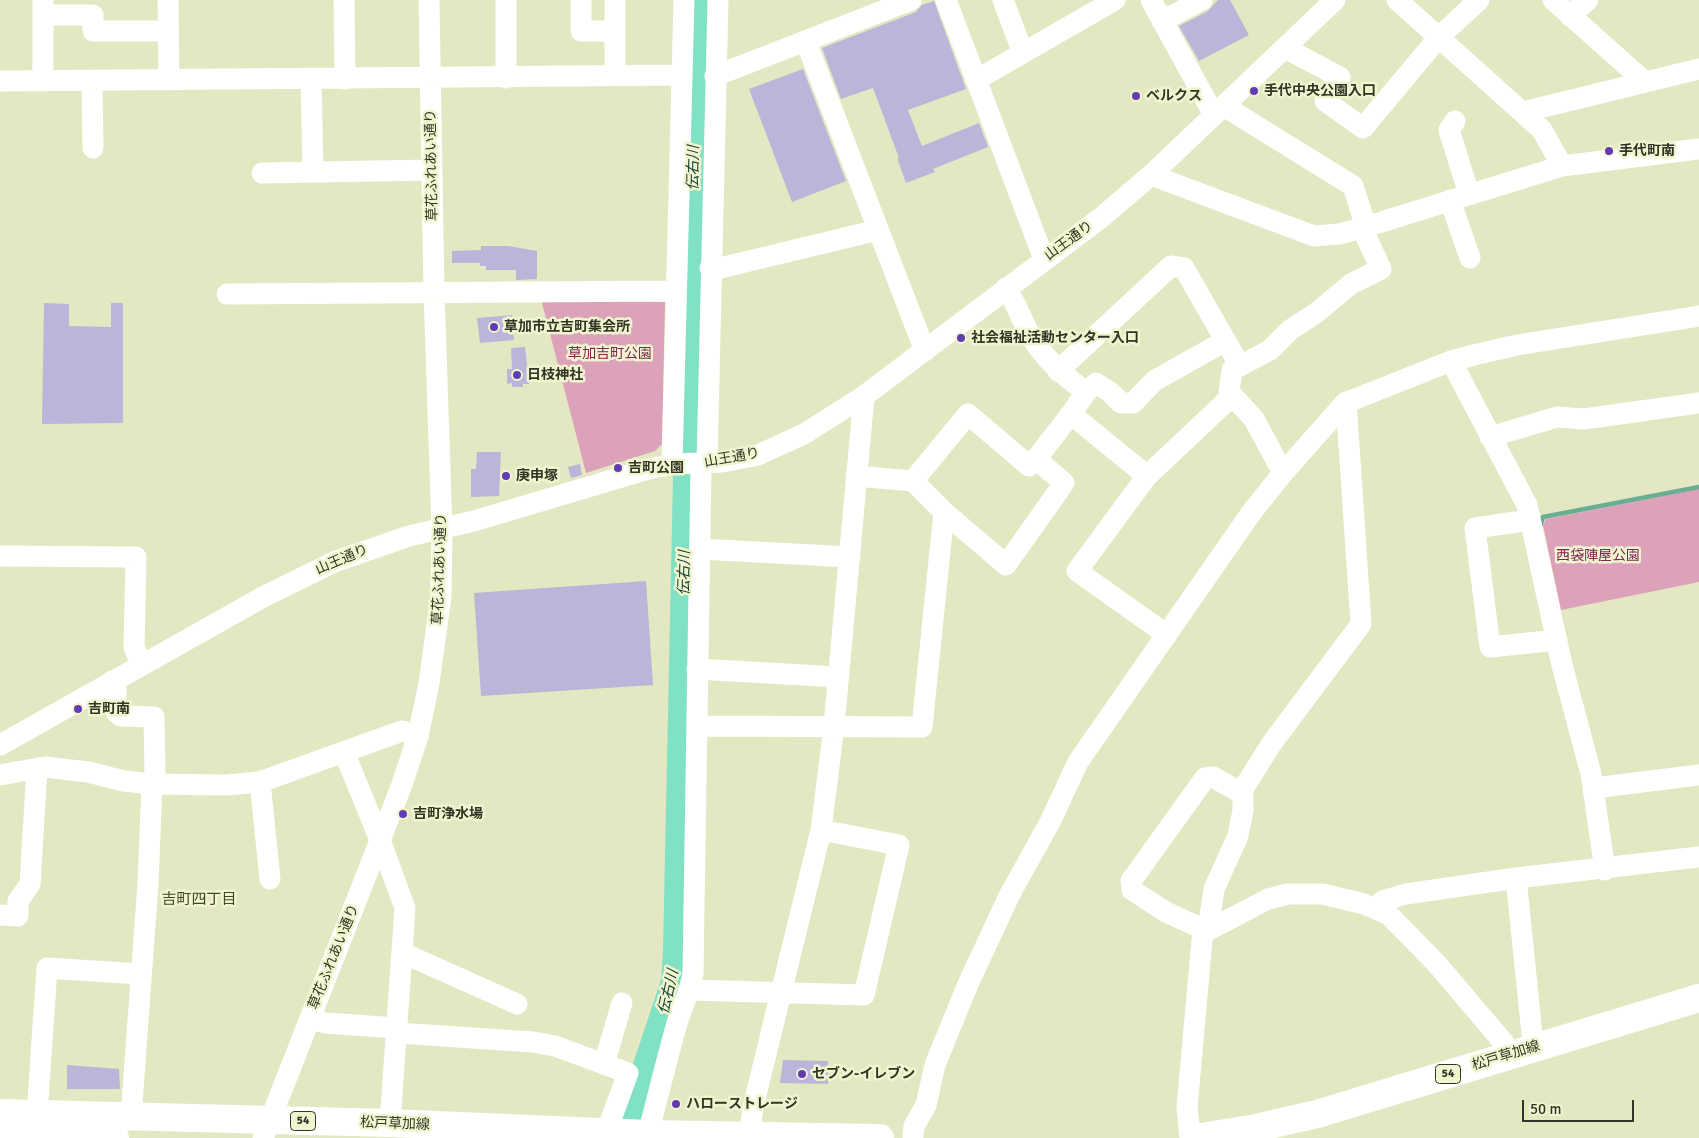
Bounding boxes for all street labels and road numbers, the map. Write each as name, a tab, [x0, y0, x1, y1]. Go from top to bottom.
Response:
street label: 草花ふれあい通り	[423, 109, 441, 221]
street label: 山王通り	[1041, 218, 1097, 264]
street label: 山王通り	[703, 445, 761, 471]
street label: 草花ふれあい通り	[430, 513, 450, 625]
street label: 山王通り	[313, 541, 371, 579]
street label: 草花ふれあい通り	[305, 902, 363, 1012]
street label: 松戸草加線	[1470, 1038, 1542, 1074]
road number: 54	[1436, 1064, 1460, 1084]
road number: 54	[290, 1112, 316, 1130]
street label: 松戸草加線	[360, 1114, 430, 1134]

